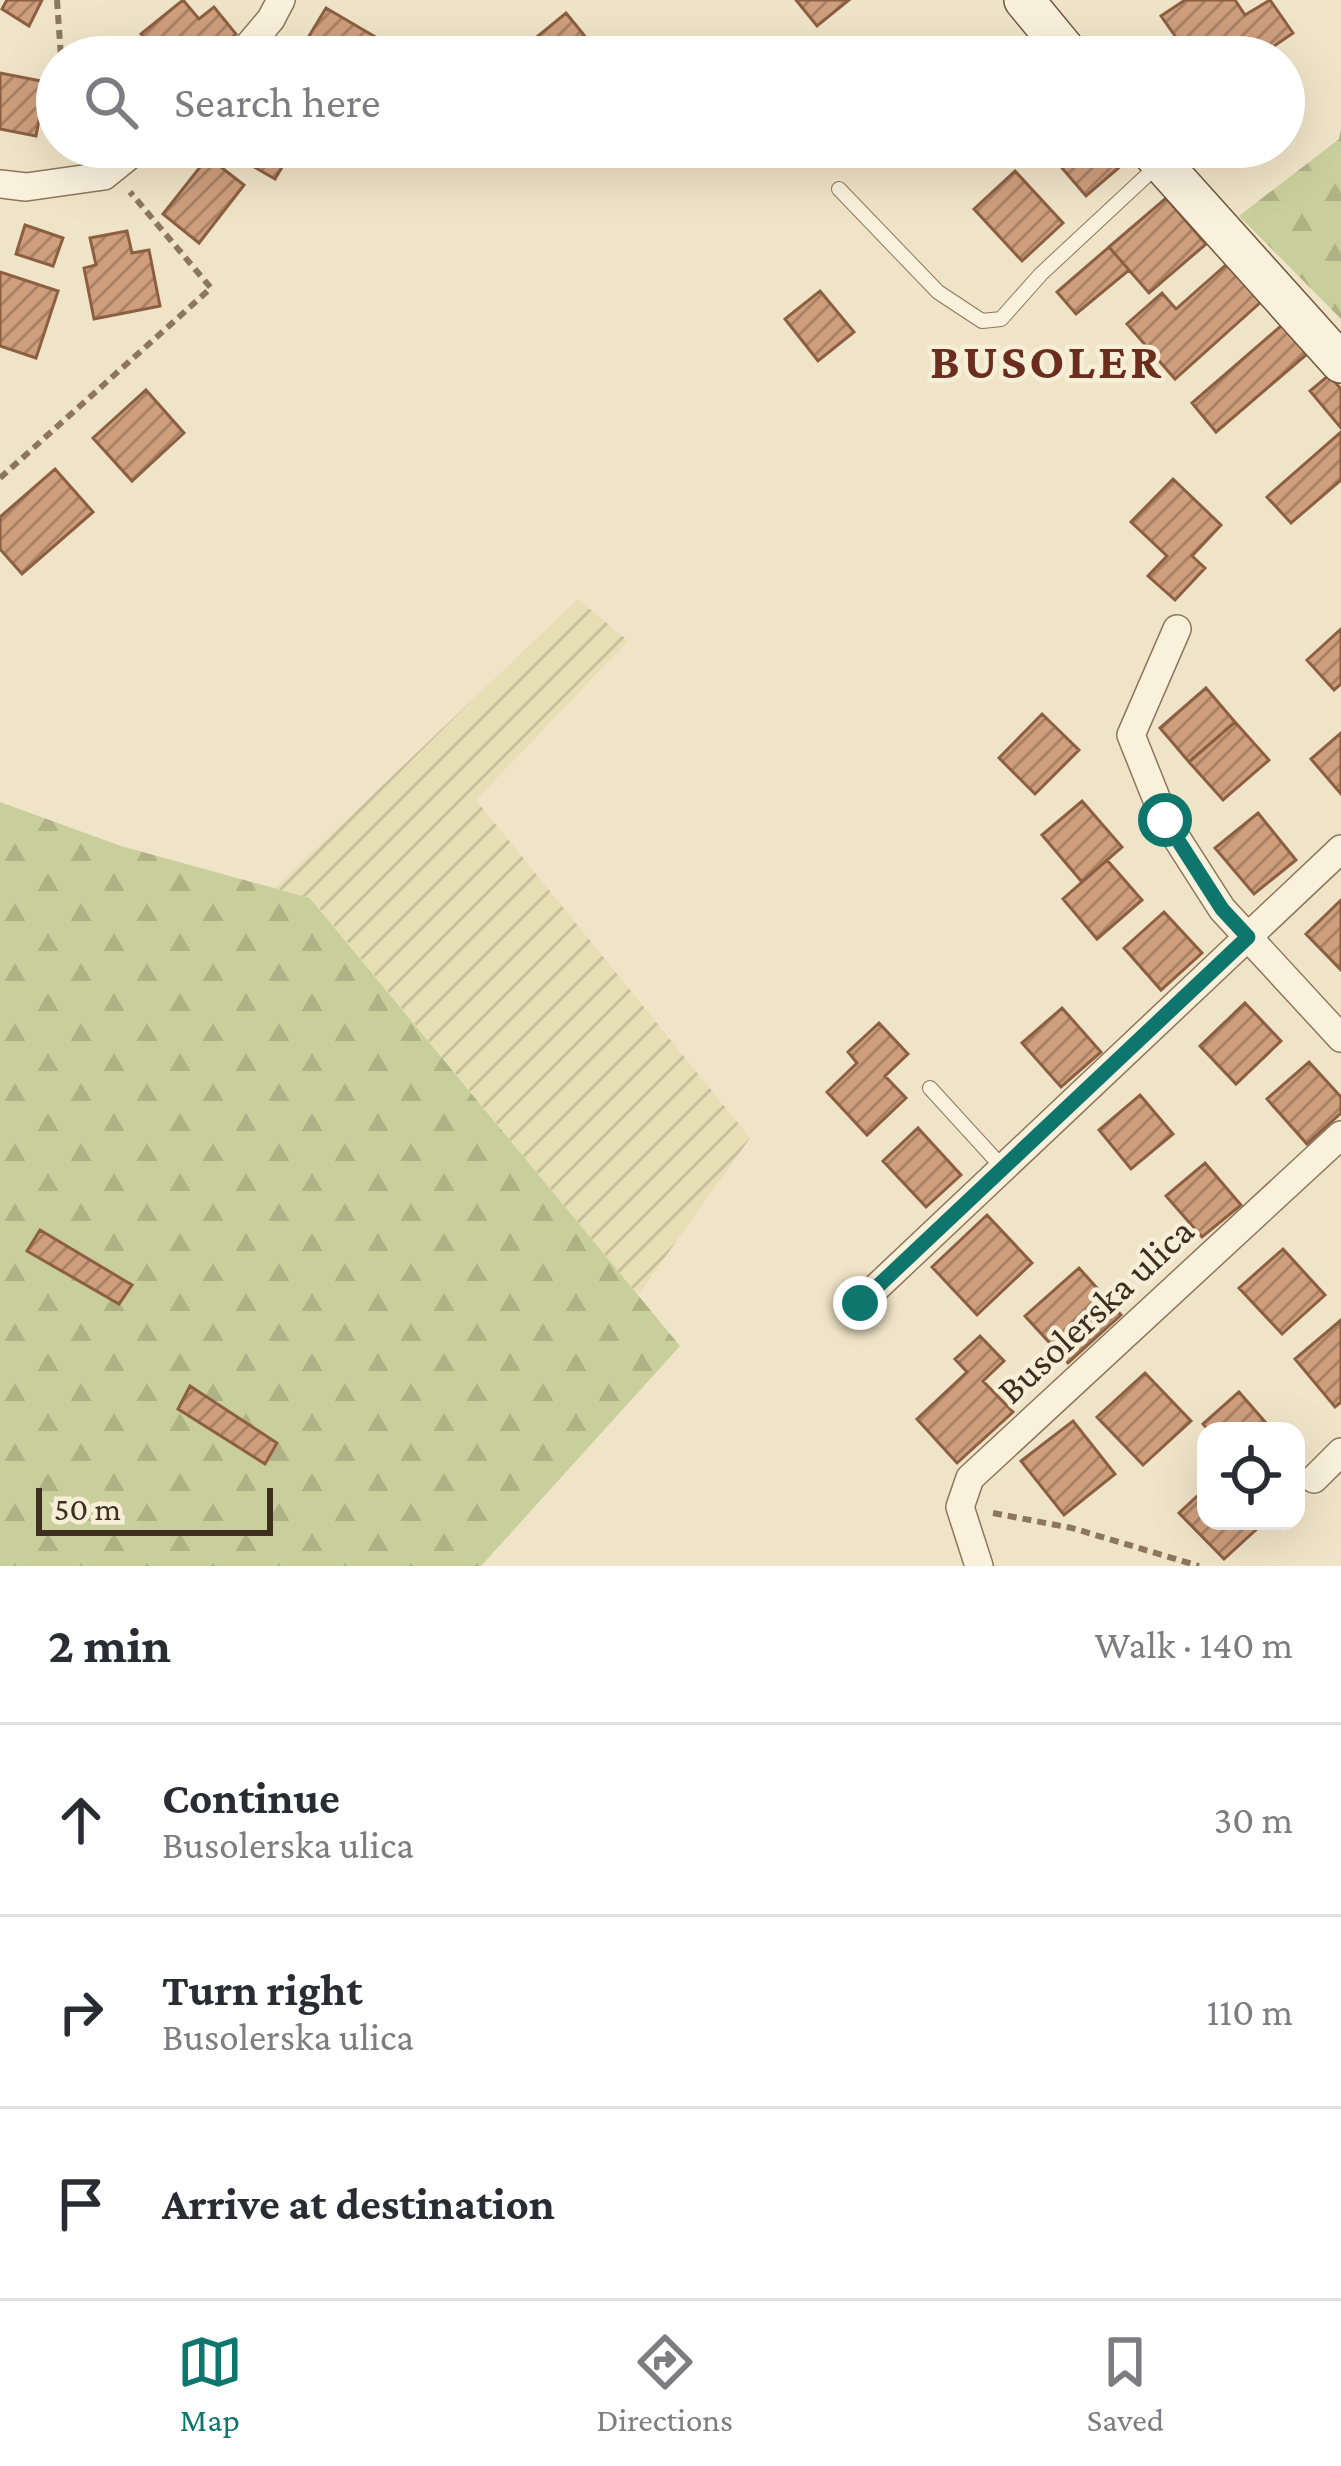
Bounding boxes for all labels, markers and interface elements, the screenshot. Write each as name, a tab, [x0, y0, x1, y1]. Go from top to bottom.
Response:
search box	[36, 36, 1305, 168]
icon: search	[78, 69, 144, 135]
text: Search here	[174, 77, 381, 127]
district label: BUSOLER	[930, 332, 1164, 389]
route start	[1138, 793, 1192, 847]
street label: Busolerska ulica	[988, 1208, 1202, 1412]
route end	[833, 1276, 887, 1330]
map controls	[1197, 1422, 1305, 1530]
button: locate	[1197, 1422, 1305, 1530]
scale bar	[36, 1482, 273, 1535]
text: 50 m	[54, 1490, 121, 1527]
text: 2 min	[48, 1616, 171, 1673]
text: Walk · 140 m	[1094, 1623, 1293, 1666]
text: Continue	[162, 1773, 340, 1823]
icon: ahead	[48, 1787, 114, 1853]
text: 30 m	[1214, 1798, 1293, 1841]
text: Busolerska ulica	[162, 1823, 414, 1866]
text: Turn right	[162, 1965, 363, 2015]
icon: right	[48, 1979, 114, 2045]
text: 110 m	[1206, 1990, 1293, 2033]
text: Busolerska ulica	[162, 2015, 414, 2058]
icon: arrive	[48, 2171, 114, 2237]
text: Arrive at destination	[162, 2179, 555, 2229]
tab: Map	[177, 2329, 243, 2438]
tab: Directions	[597, 2329, 733, 2438]
tab: Saved	[1087, 2329, 1164, 2438]

